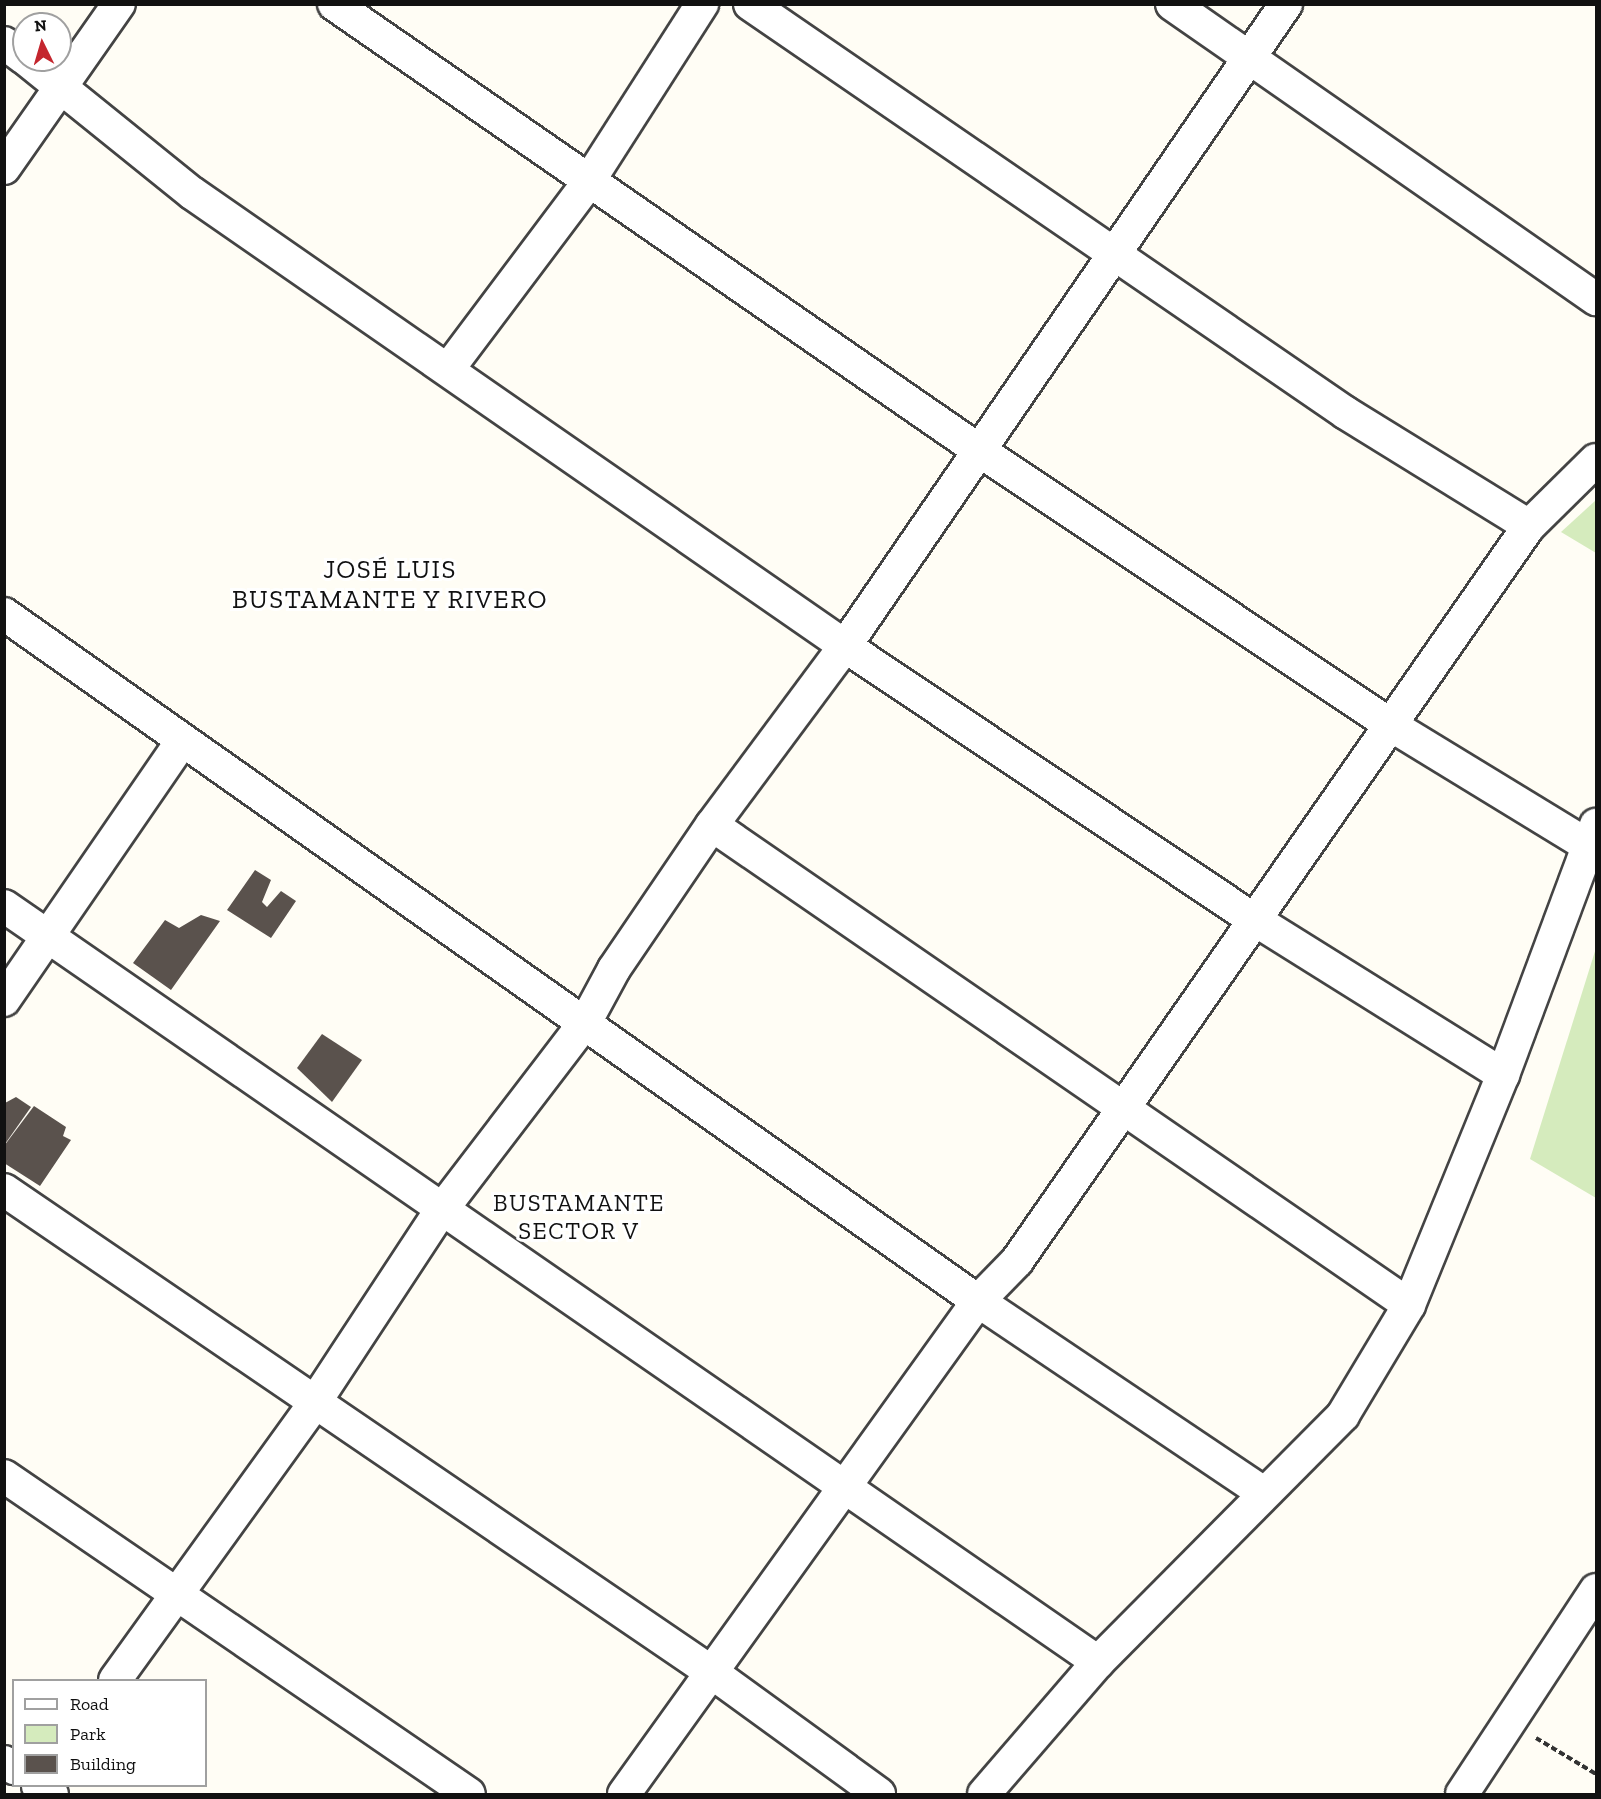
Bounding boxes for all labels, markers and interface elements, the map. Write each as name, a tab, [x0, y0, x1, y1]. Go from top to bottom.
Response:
north arrow	[12, 12, 72, 72]
text: N	[34, 16, 47, 36]
district label: JOSÉ LUIS BUSTAMANTE Y RIVERO	[231, 554, 549, 616]
district label: BUSTAMANTE SECTOR V	[493, 1189, 665, 1245]
legend	[12, 1679, 207, 1787]
text: Road	[70, 1693, 109, 1715]
text: Park	[70, 1723, 106, 1745]
text: Building	[70, 1753, 136, 1775]

